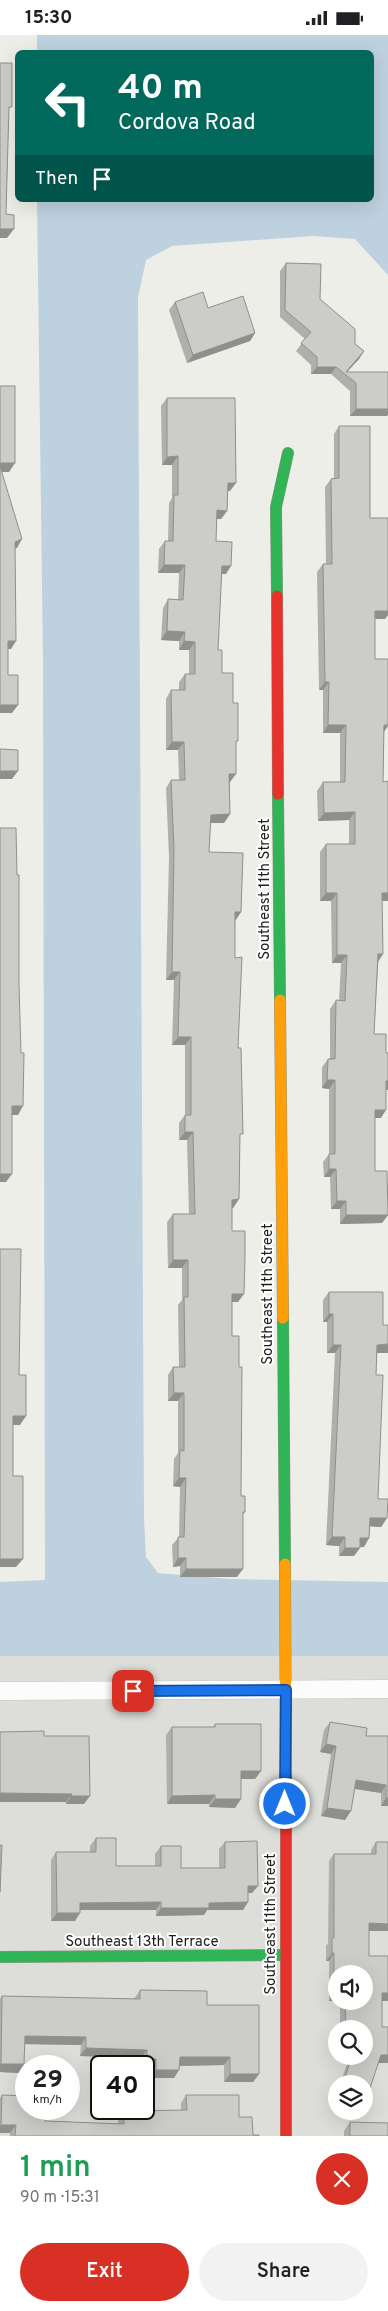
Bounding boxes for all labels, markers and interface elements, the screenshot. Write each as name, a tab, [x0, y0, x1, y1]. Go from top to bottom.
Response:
text: 15:30	[25, 6, 72, 30]
text: 40 m	[118, 67, 203, 111]
icon: left	[35, 70, 100, 135]
text: Cordova Road	[118, 110, 256, 137]
icon: arrive	[88, 165, 116, 193]
text: Then	[35, 167, 78, 191]
street label: Southeast 11th Street	[256, 818, 275, 960]
street label: Southeast 11th Street	[259, 1223, 278, 1365]
pin	[112, 1670, 154, 1712]
icon: arrive	[119, 1677, 147, 1705]
position arrow	[258, 1777, 310, 1829]
street label: Southeast 11th Street	[262, 1853, 281, 1995]
street label: Southeast 13th Terrace	[65, 1933, 219, 1952]
map controls	[328, 1965, 373, 2120]
button: sound	[328, 1965, 373, 2010]
button: search	[328, 2020, 373, 2065]
speed limit sign: 40	[90, 2055, 155, 2120]
text: 29	[32, 2065, 63, 2097]
button: layers	[328, 2075, 373, 2120]
text: km/h	[33, 2092, 62, 2108]
text: 1 min	[20, 2150, 91, 2187]
button: close	[316, 2153, 368, 2205]
text: 90 m · 15:31	[20, 2188, 100, 2208]
button: Exit	[20, 2243, 189, 2301]
button: Share	[199, 2243, 368, 2301]

